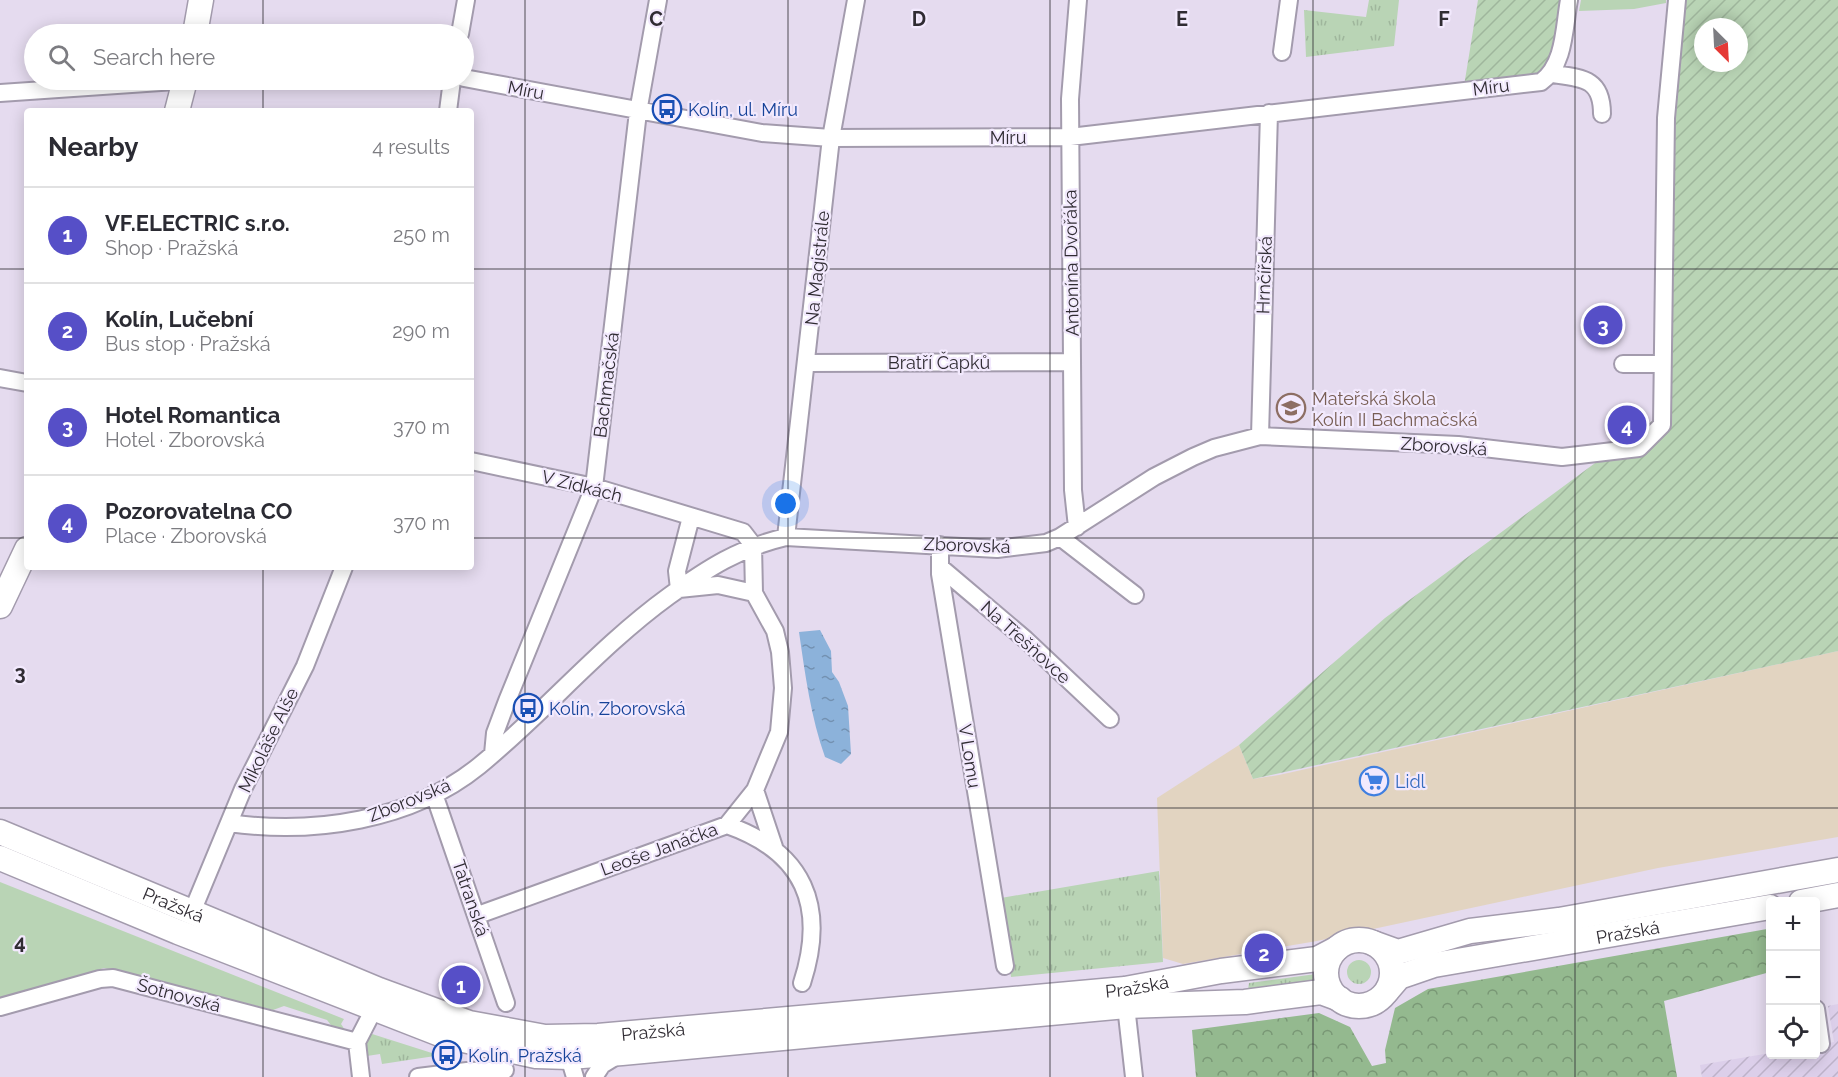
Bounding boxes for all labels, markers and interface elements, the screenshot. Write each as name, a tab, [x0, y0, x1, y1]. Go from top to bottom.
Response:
text: C	[649, 7, 663, 31]
text: D	[912, 7, 926, 31]
text: E	[1176, 7, 1188, 31]
text: F	[1438, 7, 1450, 31]
north arrow	[1694, 18, 1748, 72]
search box	[24, 24, 474, 90]
icon: search	[45, 41, 78, 74]
text: Search here	[93, 44, 215, 70]
street label: Míru	[1471, 74, 1511, 100]
street label: Míru	[506, 76, 546, 104]
bus stop icon: Kolín, ul. Míru	[651, 93, 683, 125]
place label: Kolín, ul. Míru	[688, 99, 798, 120]
street label: Míru	[990, 127, 1026, 148]
text: Nearby	[48, 132, 138, 162]
text: 4 results	[372, 135, 450, 159]
street label: Antonína Dvořáka	[1059, 189, 1083, 337]
street label: Na Magistrále	[801, 209, 833, 326]
text: VF.ELECTRIC s.r.o.	[105, 210, 290, 236]
text: 1	[63, 223, 72, 247]
text: 250 m	[393, 223, 450, 247]
text: Shop · Pražská	[105, 236, 238, 260]
street label: Hrnčířská	[1252, 236, 1276, 314]
pin: 3	[1584, 302, 1622, 348]
text: Kolín, Lučební	[105, 306, 253, 332]
text: 2	[62, 319, 73, 343]
text: 290 m	[392, 319, 450, 343]
street label: Bachmačská	[589, 331, 623, 439]
text: Bus stop · Pražská	[105, 332, 271, 356]
street label: Bratří Čapků	[888, 351, 990, 373]
place label: Mateřská škola Kolín II Bachmačská	[1312, 388, 1478, 430]
school or university icon: Mateřská škola Kolín II Bachmačská	[1275, 392, 1307, 424]
text: Hotel Romantica	[105, 402, 281, 428]
pin: 4	[1608, 402, 1646, 448]
text: 3	[62, 415, 73, 439]
text: 370 m	[393, 415, 450, 439]
text: Hotel · Zborovská	[105, 428, 265, 452]
street label: Zborovská	[1400, 432, 1488, 460]
street label: V Zídkách	[540, 466, 624, 506]
your location	[771, 489, 800, 518]
text: Pozorovatelna CO	[105, 498, 292, 524]
text: 4	[62, 511, 73, 535]
text: 370 m	[393, 511, 450, 535]
text: Place · Zborovská	[105, 524, 267, 548]
street label: Zborovská	[923, 533, 1011, 557]
street label: Na Třešňovce	[977, 596, 1075, 688]
text: 3	[14, 661, 26, 685]
street label: Mikoláše Alše	[234, 684, 303, 796]
bus stop icon: Kolín, Zborovská	[512, 692, 544, 724]
place label: Kolín, Zborovská	[549, 698, 686, 719]
street label: V Lomu	[955, 723, 985, 789]
supermarket icon: Lidl	[1358, 765, 1390, 797]
place label: Lidl	[1395, 771, 1426, 792]
street label: Zborovská	[365, 774, 453, 826]
street label: Leoše Janáčka	[598, 818, 720, 880]
street label: Tatranská	[448, 857, 494, 939]
street label: Pražská	[140, 882, 207, 926]
map controls	[1766, 897, 1820, 1059]
button: +	[1766, 897, 1820, 951]
street label: Pražská	[1594, 916, 1661, 947]
text: 4	[14, 930, 26, 954]
pin: 2	[1244, 930, 1284, 976]
button: −	[1766, 951, 1820, 1005]
pin: 1	[442, 962, 480, 1008]
street label: Pražská	[1104, 971, 1170, 1001]
street label: Šotnovská	[135, 973, 223, 1016]
button: locate	[1766, 1005, 1820, 1059]
street label: Pražská	[620, 1018, 686, 1044]
bus stop icon: Kolín, Pražská	[431, 1039, 463, 1071]
place label: Kolín, Pražská	[468, 1045, 582, 1066]

